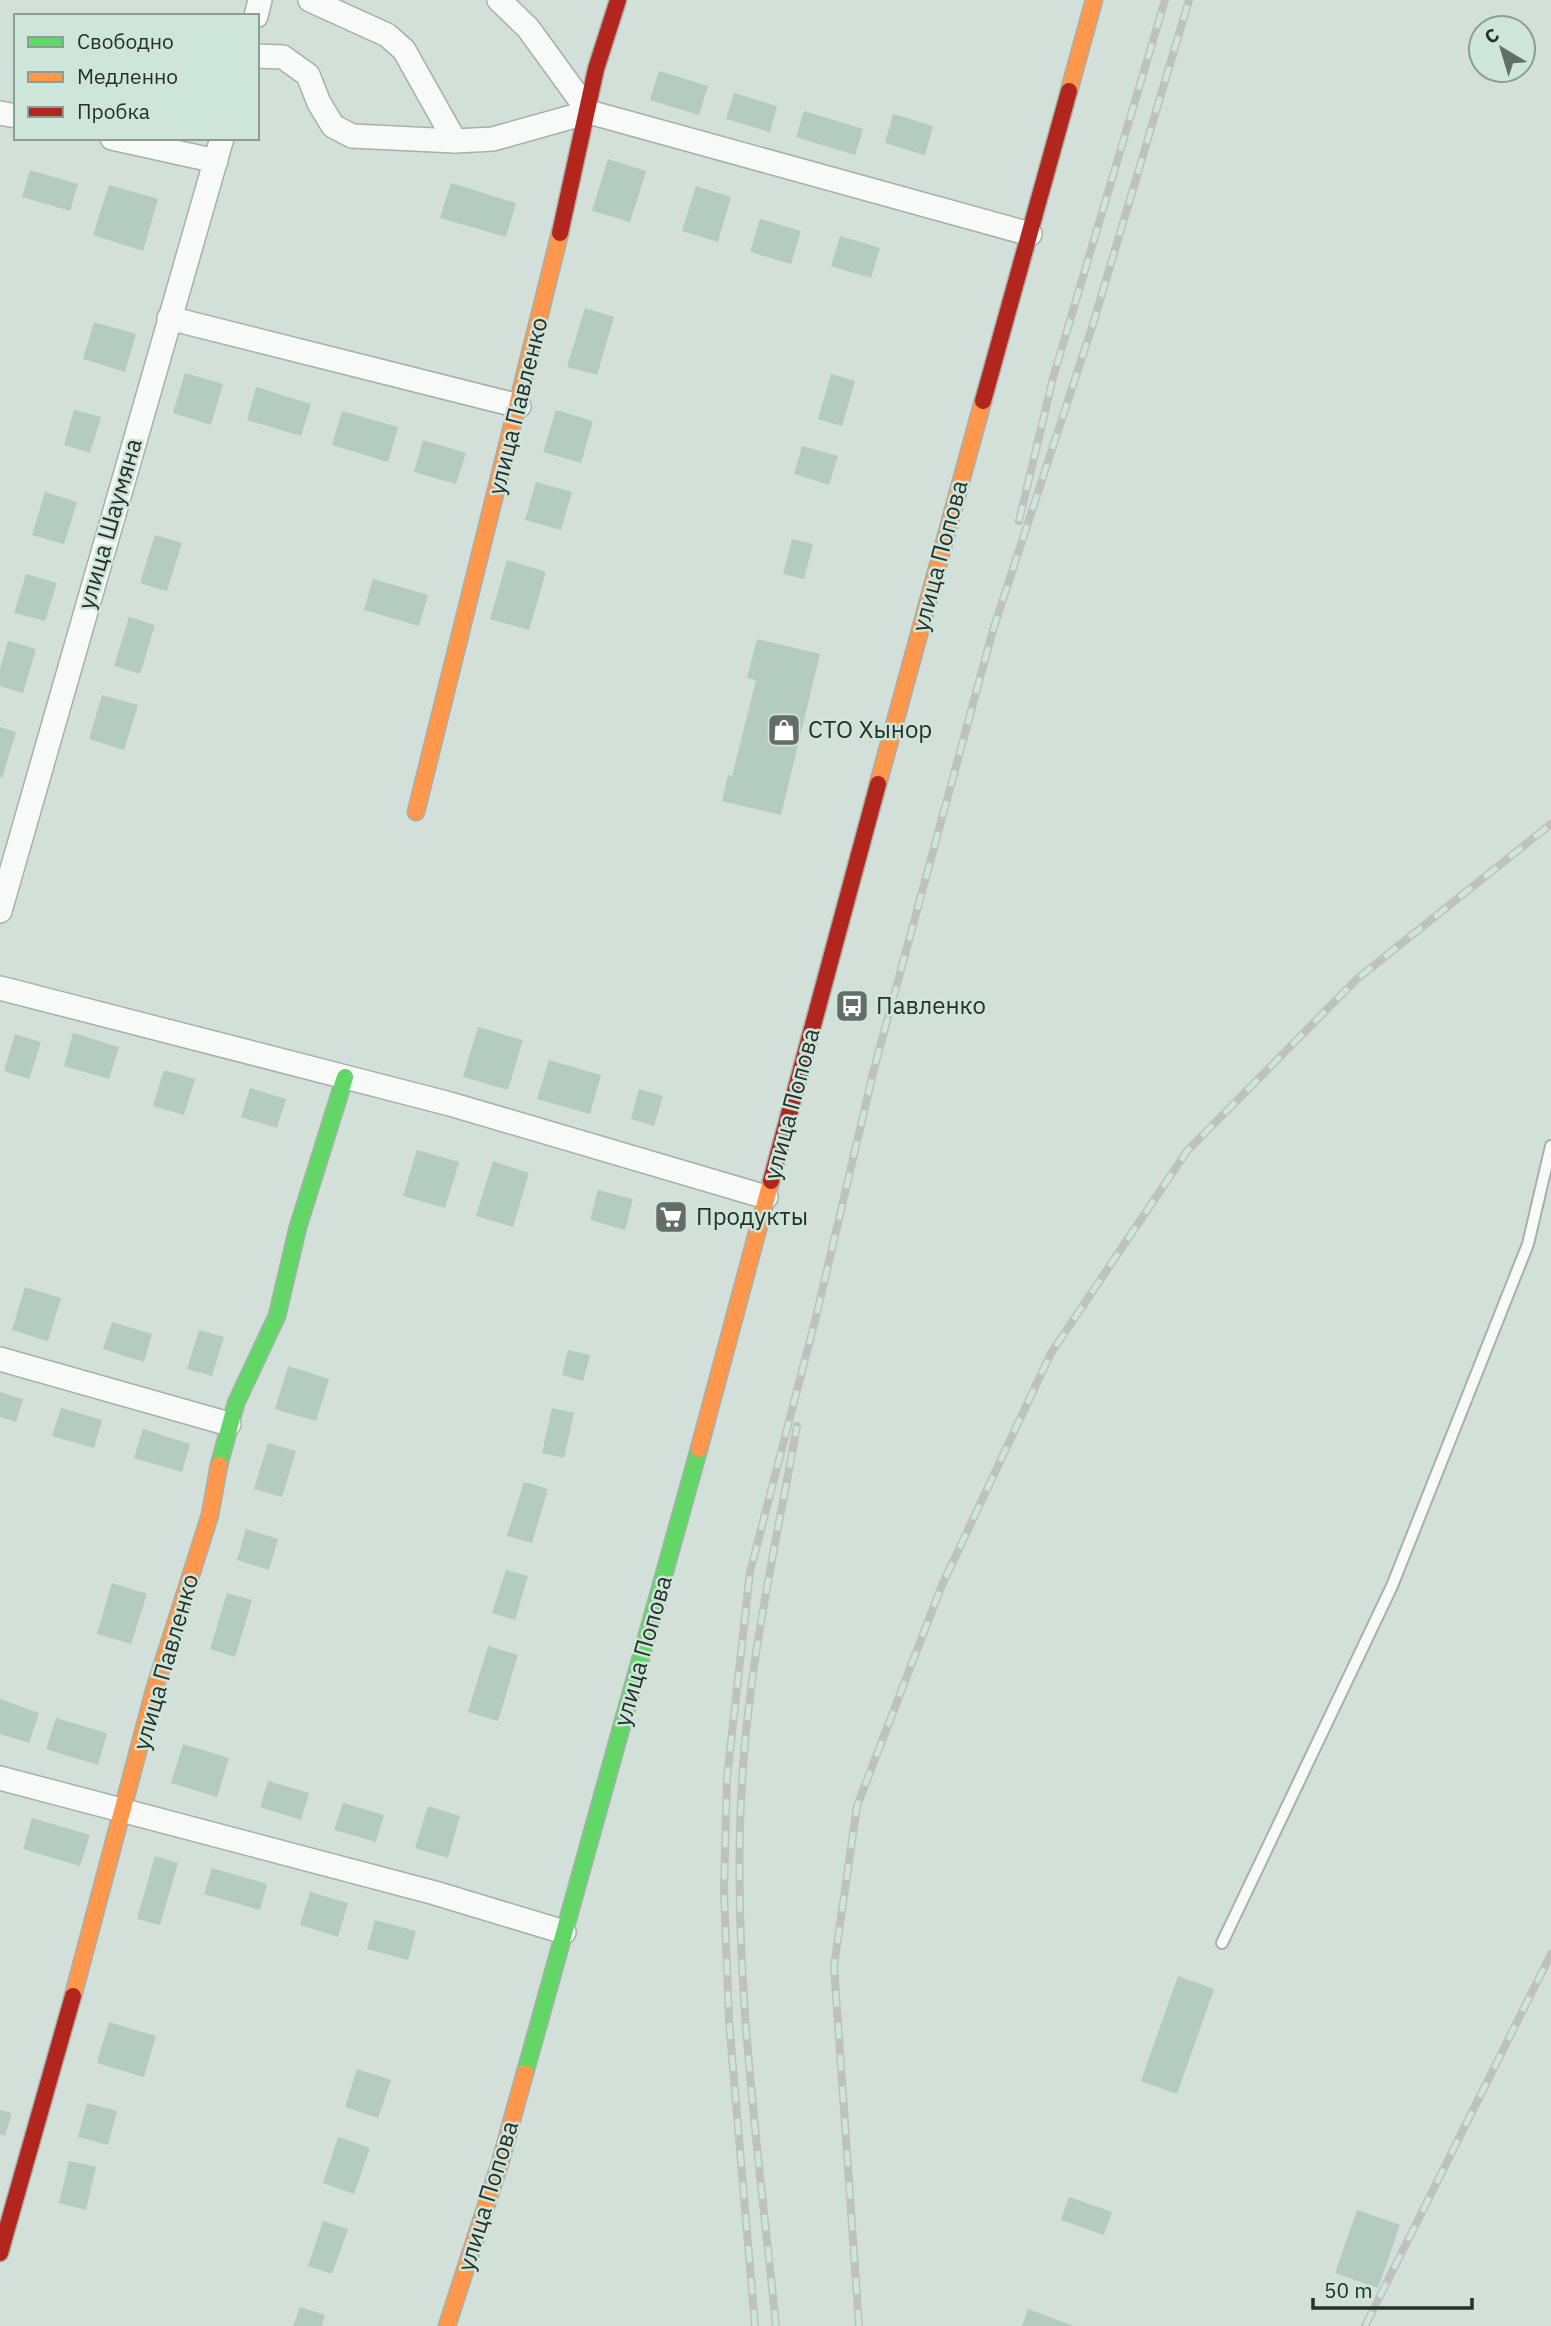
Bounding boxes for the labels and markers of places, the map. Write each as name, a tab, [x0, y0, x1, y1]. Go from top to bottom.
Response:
shop icon: СТО Хынор	[765, 711, 803, 749]
place label: СТО Хынор	[808, 713, 932, 745]
bus stop icon: Павленко	[833, 987, 871, 1025]
place label: Павленко	[876, 989, 986, 1021]
supermarket icon: Продукты	[652, 1198, 690, 1236]
place label: Продукты	[696, 1200, 808, 1232]

